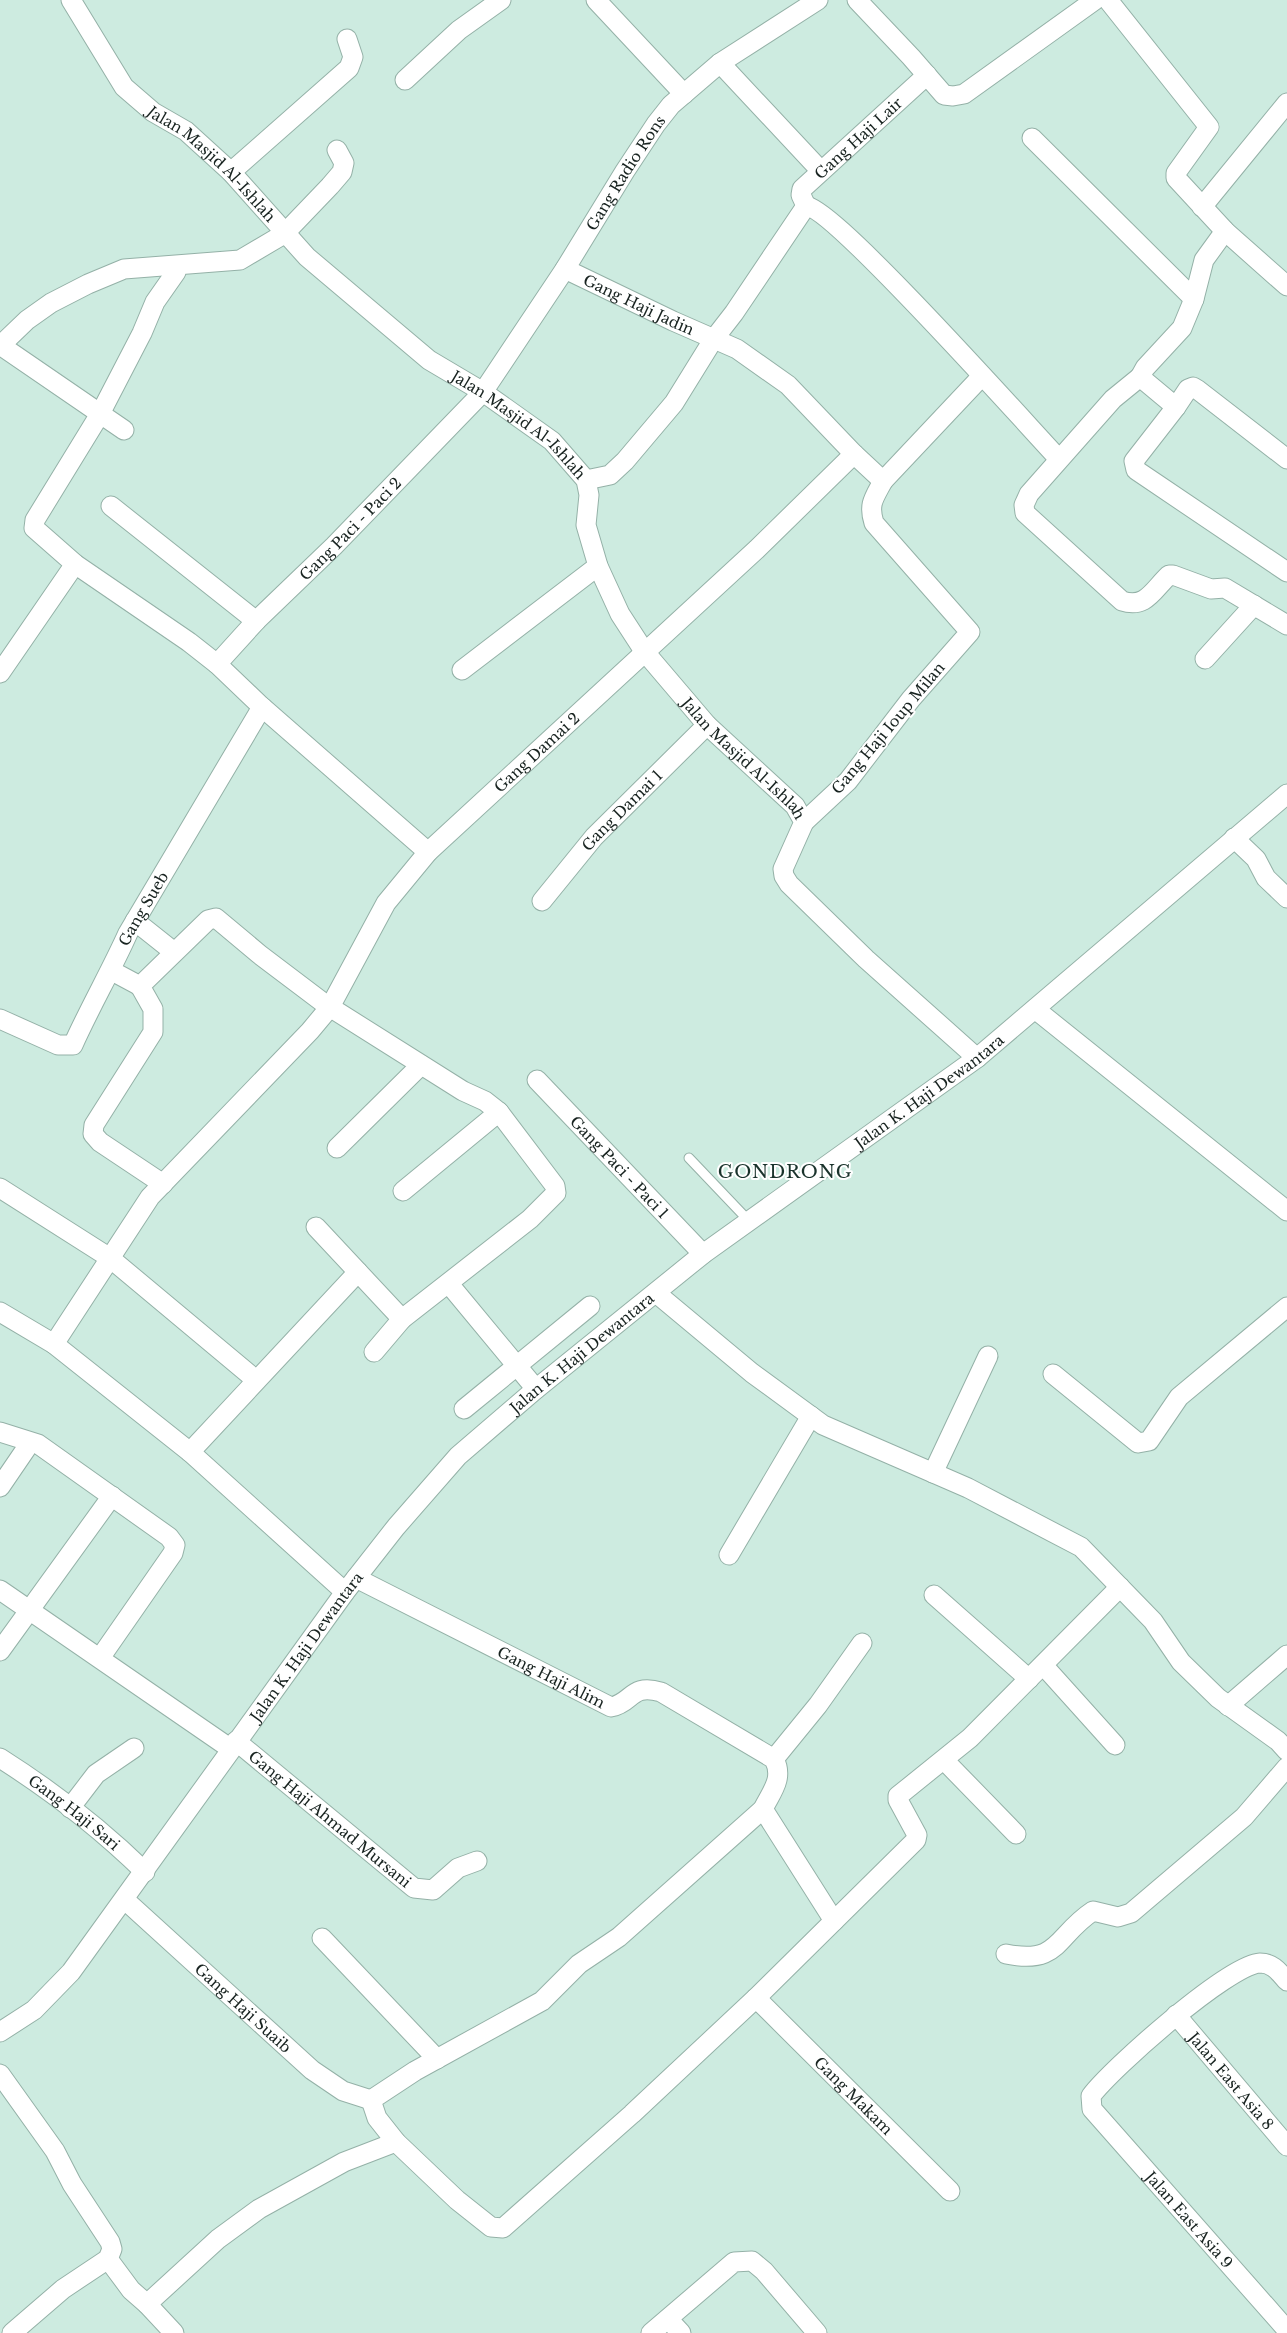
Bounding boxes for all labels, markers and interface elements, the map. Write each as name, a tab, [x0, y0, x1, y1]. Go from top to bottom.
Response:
street label: Gang Haji Lair	[810, 92, 907, 183]
street label: Jalan Masjid Al-Ishlah	[142, 101, 280, 225]
street label: Gang Radio Rons	[581, 111, 669, 234]
street label: Gang Haji Jadin	[581, 270, 697, 339]
street label: Jalan Masjid Al-Ishlah	[446, 365, 590, 483]
street label: Gang Paci - Paci 2	[295, 473, 405, 584]
street label: Gang Haji Ioup Milan	[827, 658, 949, 798]
street label: Jalan Masjid Al-Ishlah	[677, 692, 810, 822]
street label: Gang Damai 2	[490, 708, 583, 796]
street label: Gang Damai 1	[577, 766, 666, 855]
street label: Gang Sueb	[114, 868, 172, 949]
street label: Jalan K. Haji Dewantara	[849, 1030, 1008, 1153]
street label: Gang Paci - Paci 1	[566, 1112, 673, 1222]
district label: GONDRONG	[718, 1161, 852, 1183]
street label: Jalan K. Haji Dewantara	[504, 1288, 658, 1418]
street label: Jalan K. Haji Dewantara	[244, 1567, 367, 1727]
street label: Gang Haji Alim	[494, 1642, 608, 1712]
street label: Gang Haji Ahmad Mursani	[245, 1746, 415, 1891]
street label: Gang Haji Sari	[25, 1770, 124, 1854]
street label: Gang Haji Suaib	[191, 1959, 296, 2057]
street label: Jalan East Asia 8	[1184, 2026, 1278, 2133]
street label: Gang Makam	[811, 2052, 897, 2138]
street label: Jalan East Asia 9	[1140, 2166, 1237, 2272]

